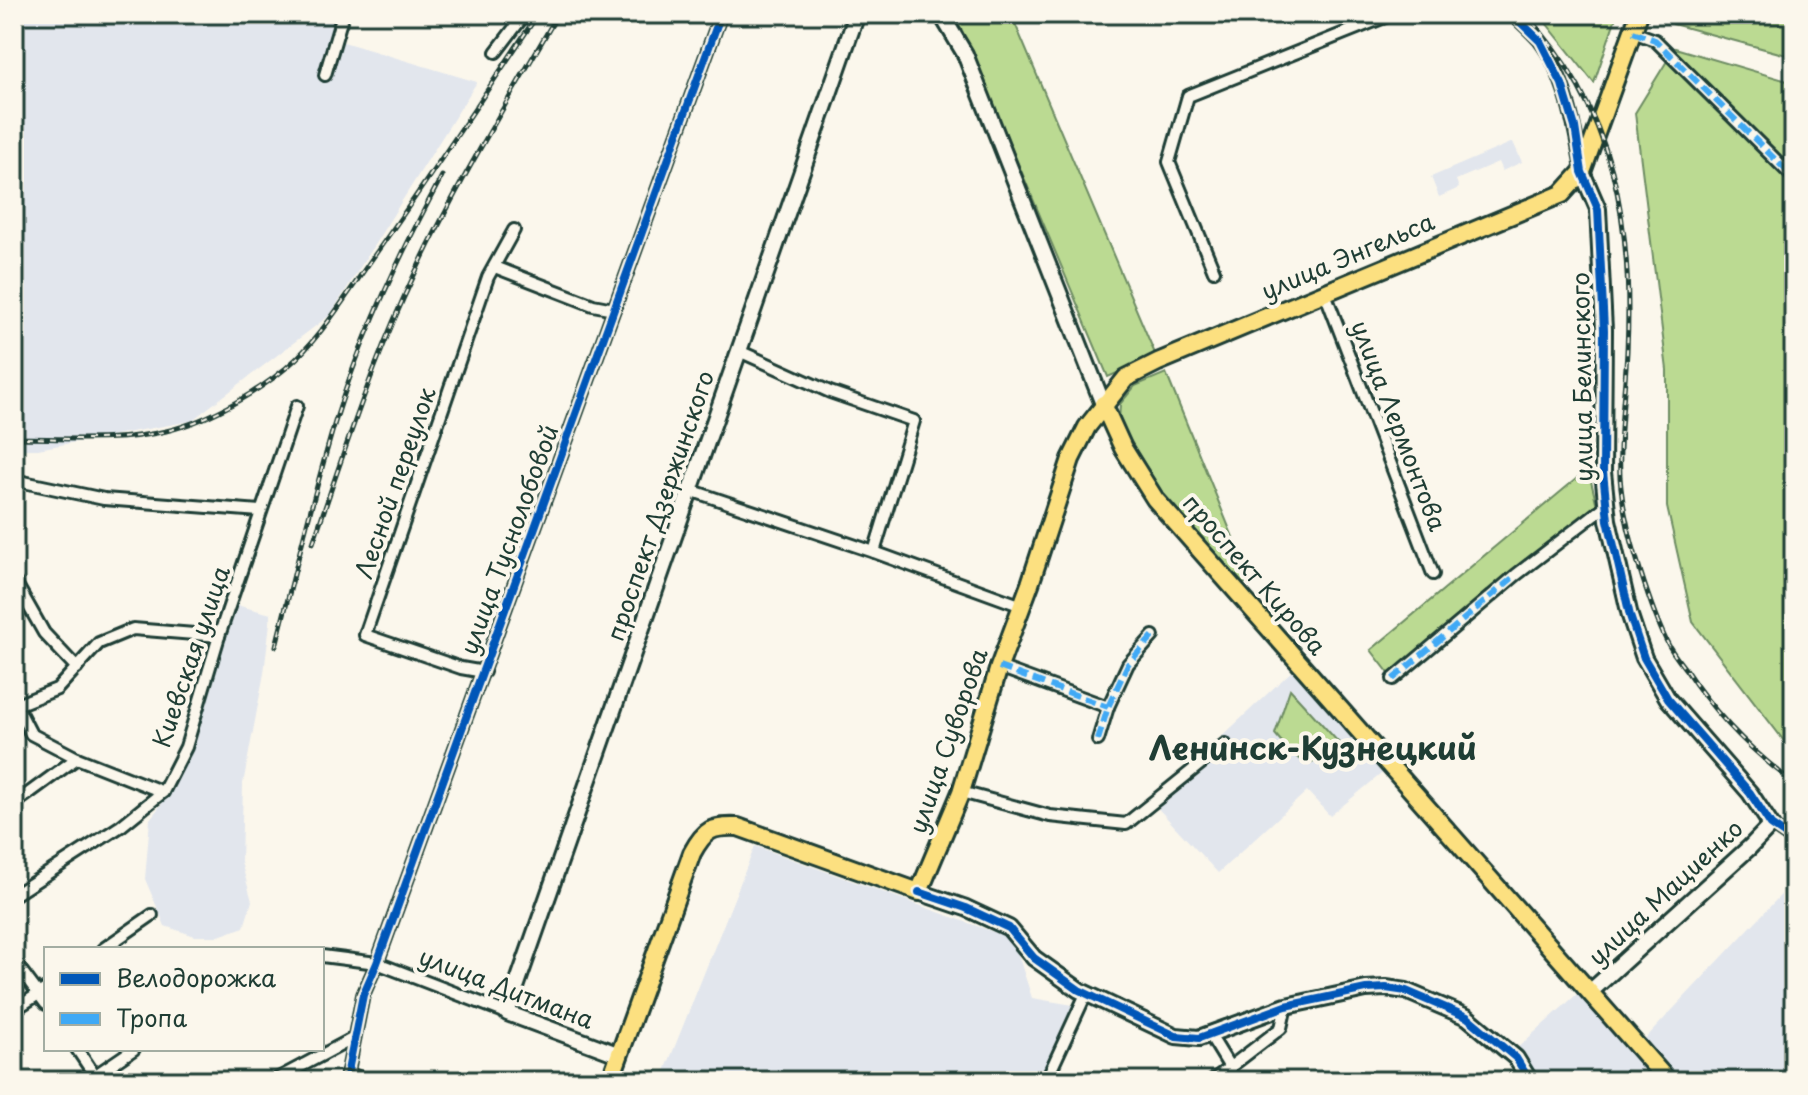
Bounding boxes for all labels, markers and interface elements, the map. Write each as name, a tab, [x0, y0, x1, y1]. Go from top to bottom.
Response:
street label: улица Энгельса	[1255, 202, 1439, 308]
street label: улица Белинского	[1561, 272, 1601, 482]
street label: улица Лермонтова	[1343, 315, 1457, 536]
street label: проспект Дзержинского	[596, 365, 722, 645]
street label: Лесной переулок	[344, 381, 444, 583]
street label: улица Туснолобовой	[450, 419, 566, 659]
street label: проспект Кирова	[1175, 485, 1336, 662]
street label: Киевская улица	[142, 561, 238, 752]
street label: улица Суворова	[899, 643, 996, 838]
district label: Ленинск-Кузнецкий	[1149, 723, 1477, 771]
street label: улица Мациенко	[1579, 810, 1750, 973]
street label: улица Дитмана	[414, 937, 599, 1037]
legend	[44, 947, 324, 1051]
text: Велодорожка	[116, 959, 276, 995]
text: Тропа	[116, 999, 187, 1035]

